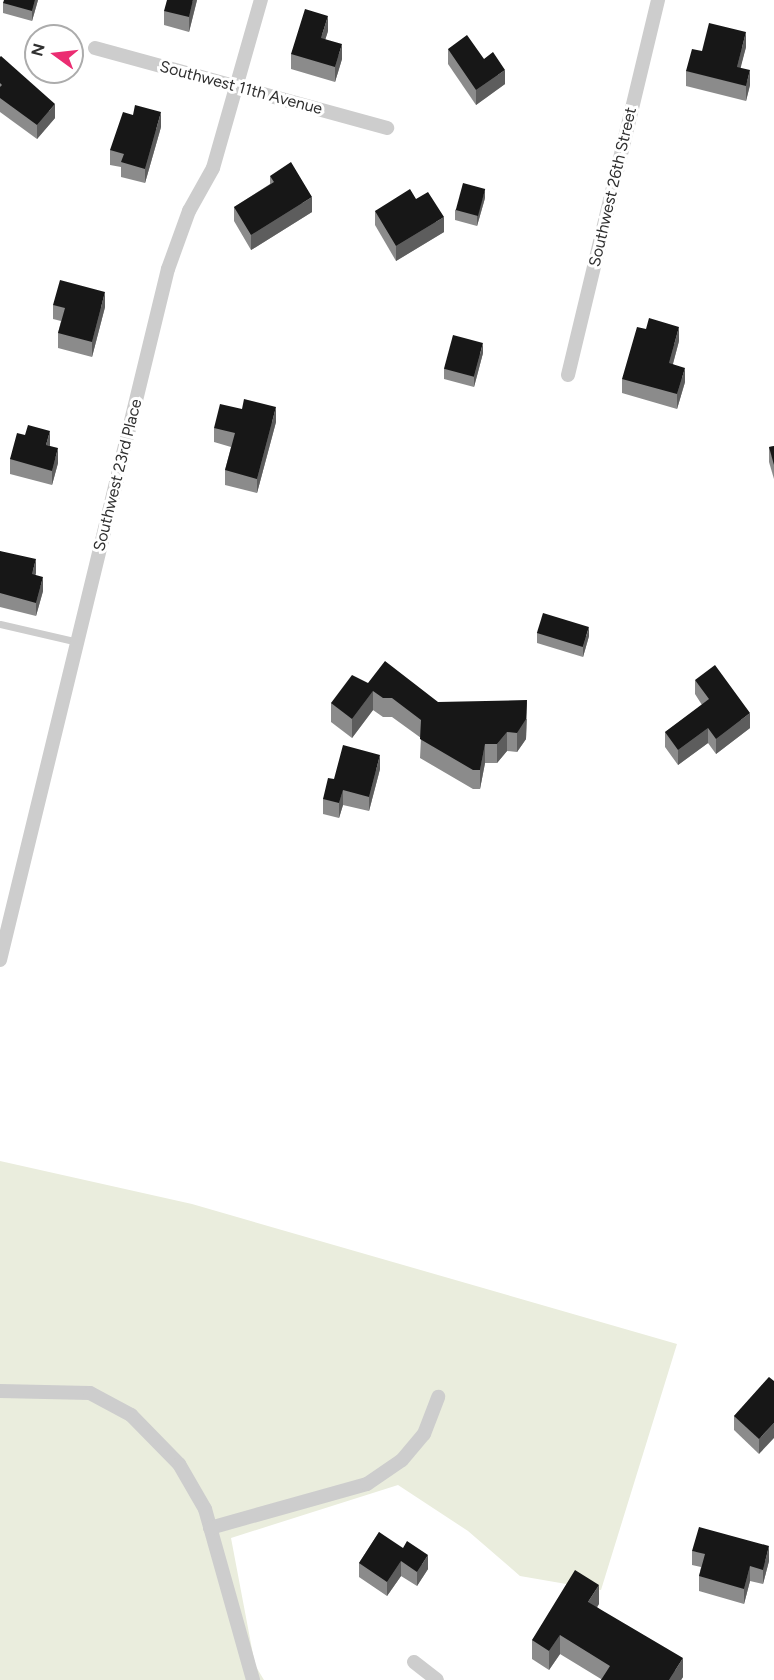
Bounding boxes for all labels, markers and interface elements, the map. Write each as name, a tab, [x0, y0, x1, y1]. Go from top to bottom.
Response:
north arrow	[24, 24, 84, 84]
text: N	[27, 41, 49, 58]
street label: Southwest 11th Avenue	[158, 57, 324, 119]
street label: Southwest 26th Street	[585, 105, 641, 269]
street label: Southwest 23rd Place	[90, 397, 146, 553]

